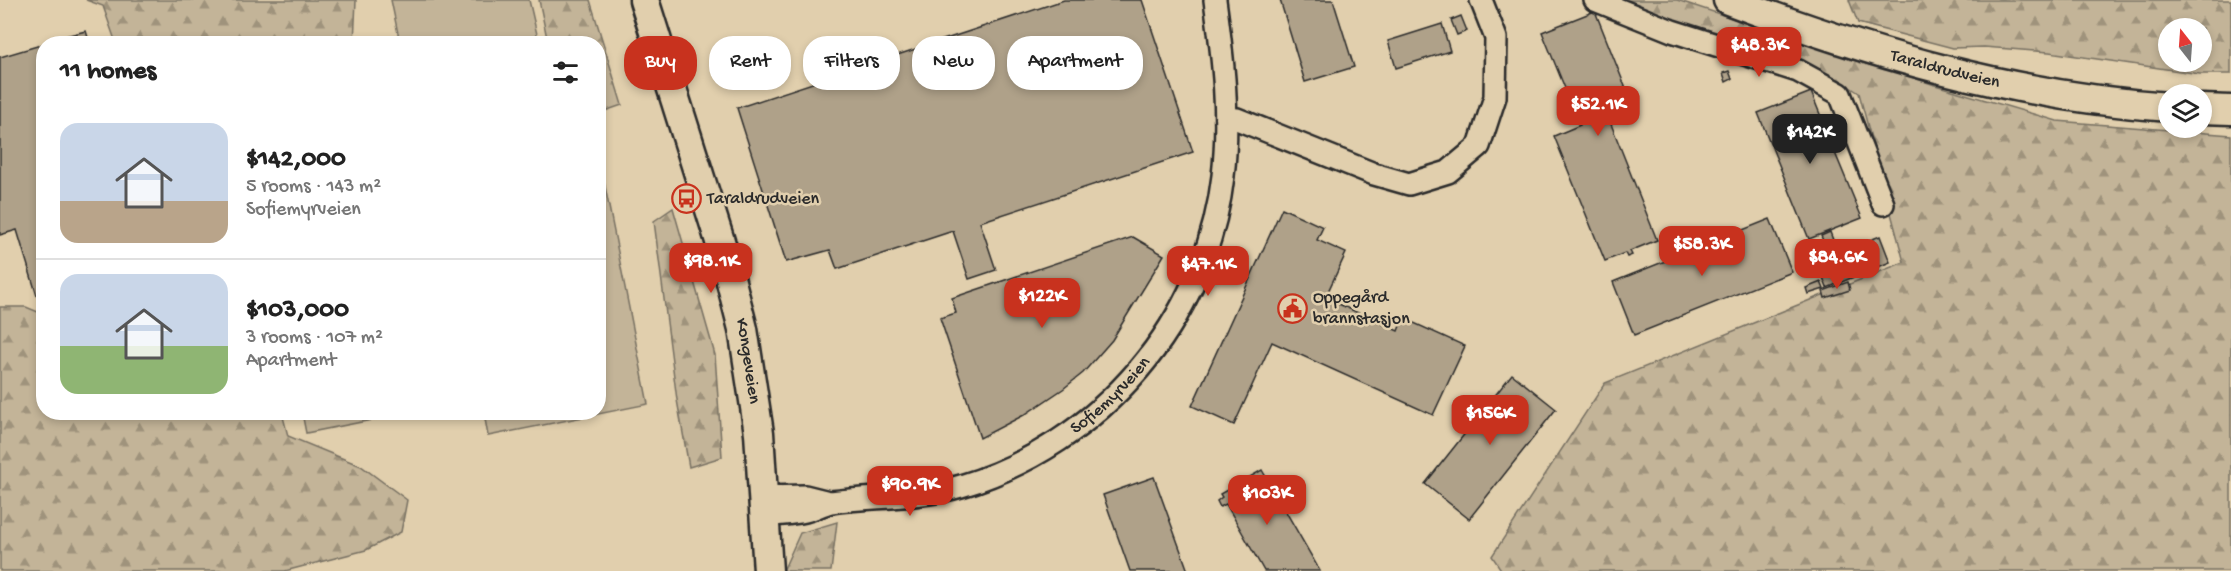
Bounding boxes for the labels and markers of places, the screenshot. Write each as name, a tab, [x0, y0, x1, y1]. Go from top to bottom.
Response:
pin: $48.3K	[1710, 27, 1808, 78]
pin: $52.1K	[1549, 86, 1647, 137]
pin: $142K	[1768, 114, 1852, 165]
bus stop icon: Taraldrudveien	[670, 183, 702, 215]
place label: Taraldrudveien	[706, 189, 820, 210]
pin: $58.3K	[1653, 226, 1751, 277]
pin: $84.6K	[1788, 239, 1886, 290]
pin: $98.1K	[662, 243, 760, 294]
pin: $47.1K	[1159, 246, 1257, 297]
pin: $122K	[1000, 278, 1084, 329]
place label: Oppegård brannstasjon	[1313, 288, 1410, 330]
public building icon: Oppegård brannstasjon	[1276, 292, 1308, 324]
pin: $156K	[1448, 395, 1532, 446]
pin: $90.9K	[861, 466, 959, 517]
pin: $103K	[1225, 475, 1309, 526]

